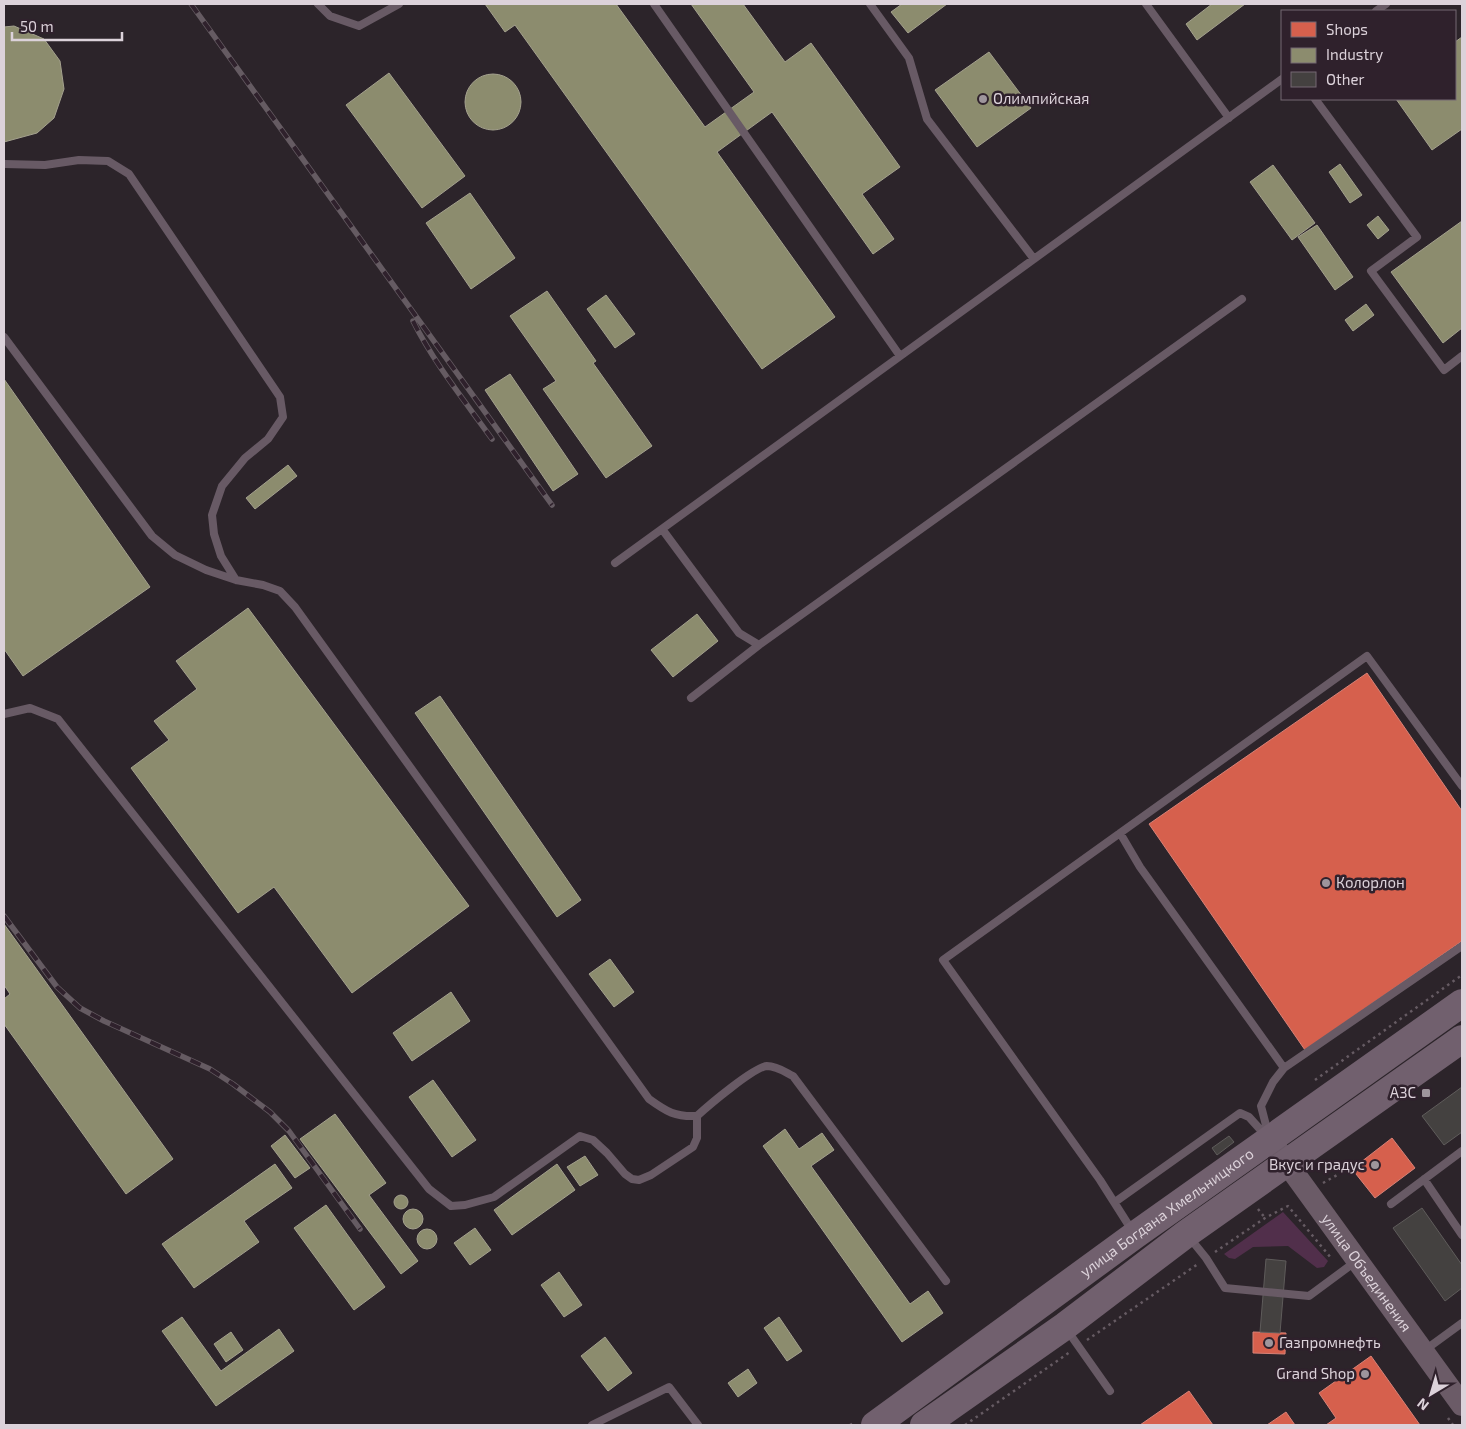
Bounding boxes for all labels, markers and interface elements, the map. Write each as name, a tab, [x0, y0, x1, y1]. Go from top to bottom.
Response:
scale bar	[12, 10, 122, 42]
legend	[1281, 10, 1456, 100]
text: 50 m	[20, 17, 54, 35]
text: Shops	[1326, 20, 1368, 38]
text: Industry	[1326, 45, 1383, 63]
text: Other	[1326, 70, 1365, 88]
place label: Олимпийская	[993, 89, 1089, 107]
marker: Олимпийская	[977, 93, 989, 105]
place label: Колорлон	[1336, 873, 1405, 891]
marker: Колорлон	[1320, 877, 1332, 889]
place label: АЗС	[1390, 1083, 1416, 1101]
marker: АЗС	[1420, 1087, 1432, 1099]
street label: улица Богдана Хмельницкого	[1076, 1144, 1257, 1281]
place label: Вкус и градус	[1269, 1155, 1365, 1174]
marker: Вкус и градус	[1369, 1159, 1381, 1171]
street label: улица Объединения	[1317, 1210, 1416, 1335]
place label: Газпромнефть	[1279, 1333, 1381, 1351]
marker: Газпромнефть	[1263, 1337, 1275, 1349]
place label: Grand Shop	[1276, 1364, 1355, 1382]
marker: Grand Shop	[1359, 1368, 1371, 1380]
north arrow	[1406, 1369, 1456, 1419]
text: N	[1413, 1395, 1432, 1414]

